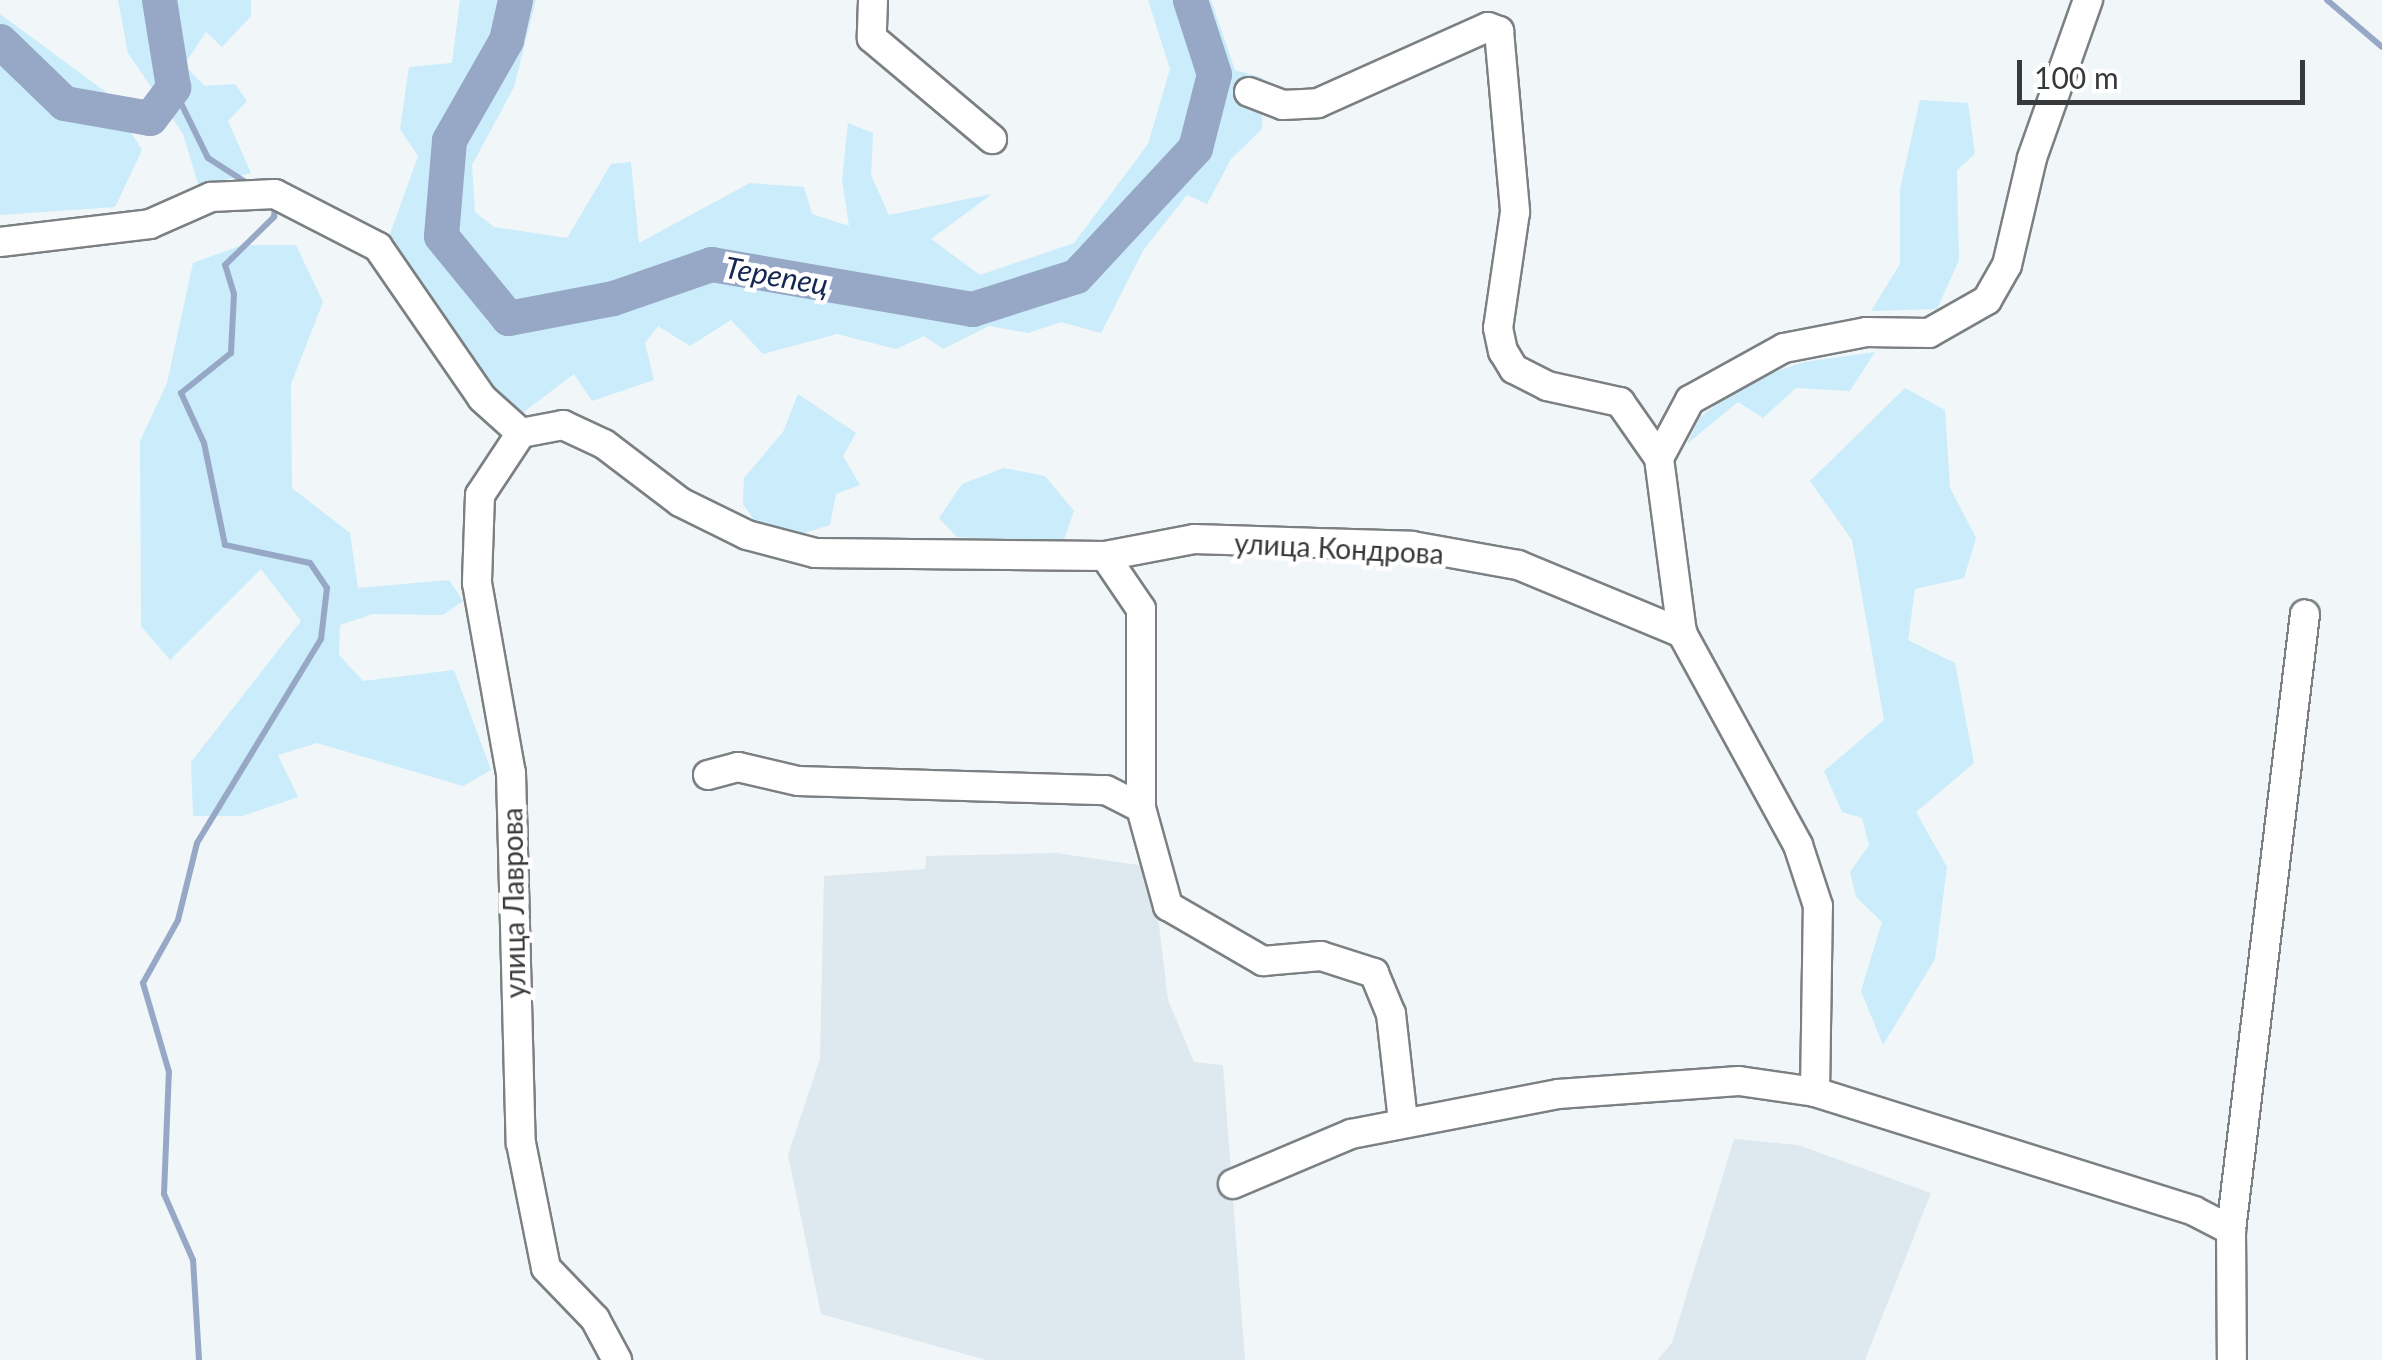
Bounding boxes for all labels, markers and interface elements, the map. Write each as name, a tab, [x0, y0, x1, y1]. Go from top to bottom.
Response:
scale bar	[2022, 40, 2310, 102]
text: 100 m	[2034, 59, 2119, 95]
water label: Терепец	[722, 248, 832, 302]
street label: улица Кондрова	[1233, 526, 1445, 570]
street label: улица Лаврова	[495, 807, 531, 999]

